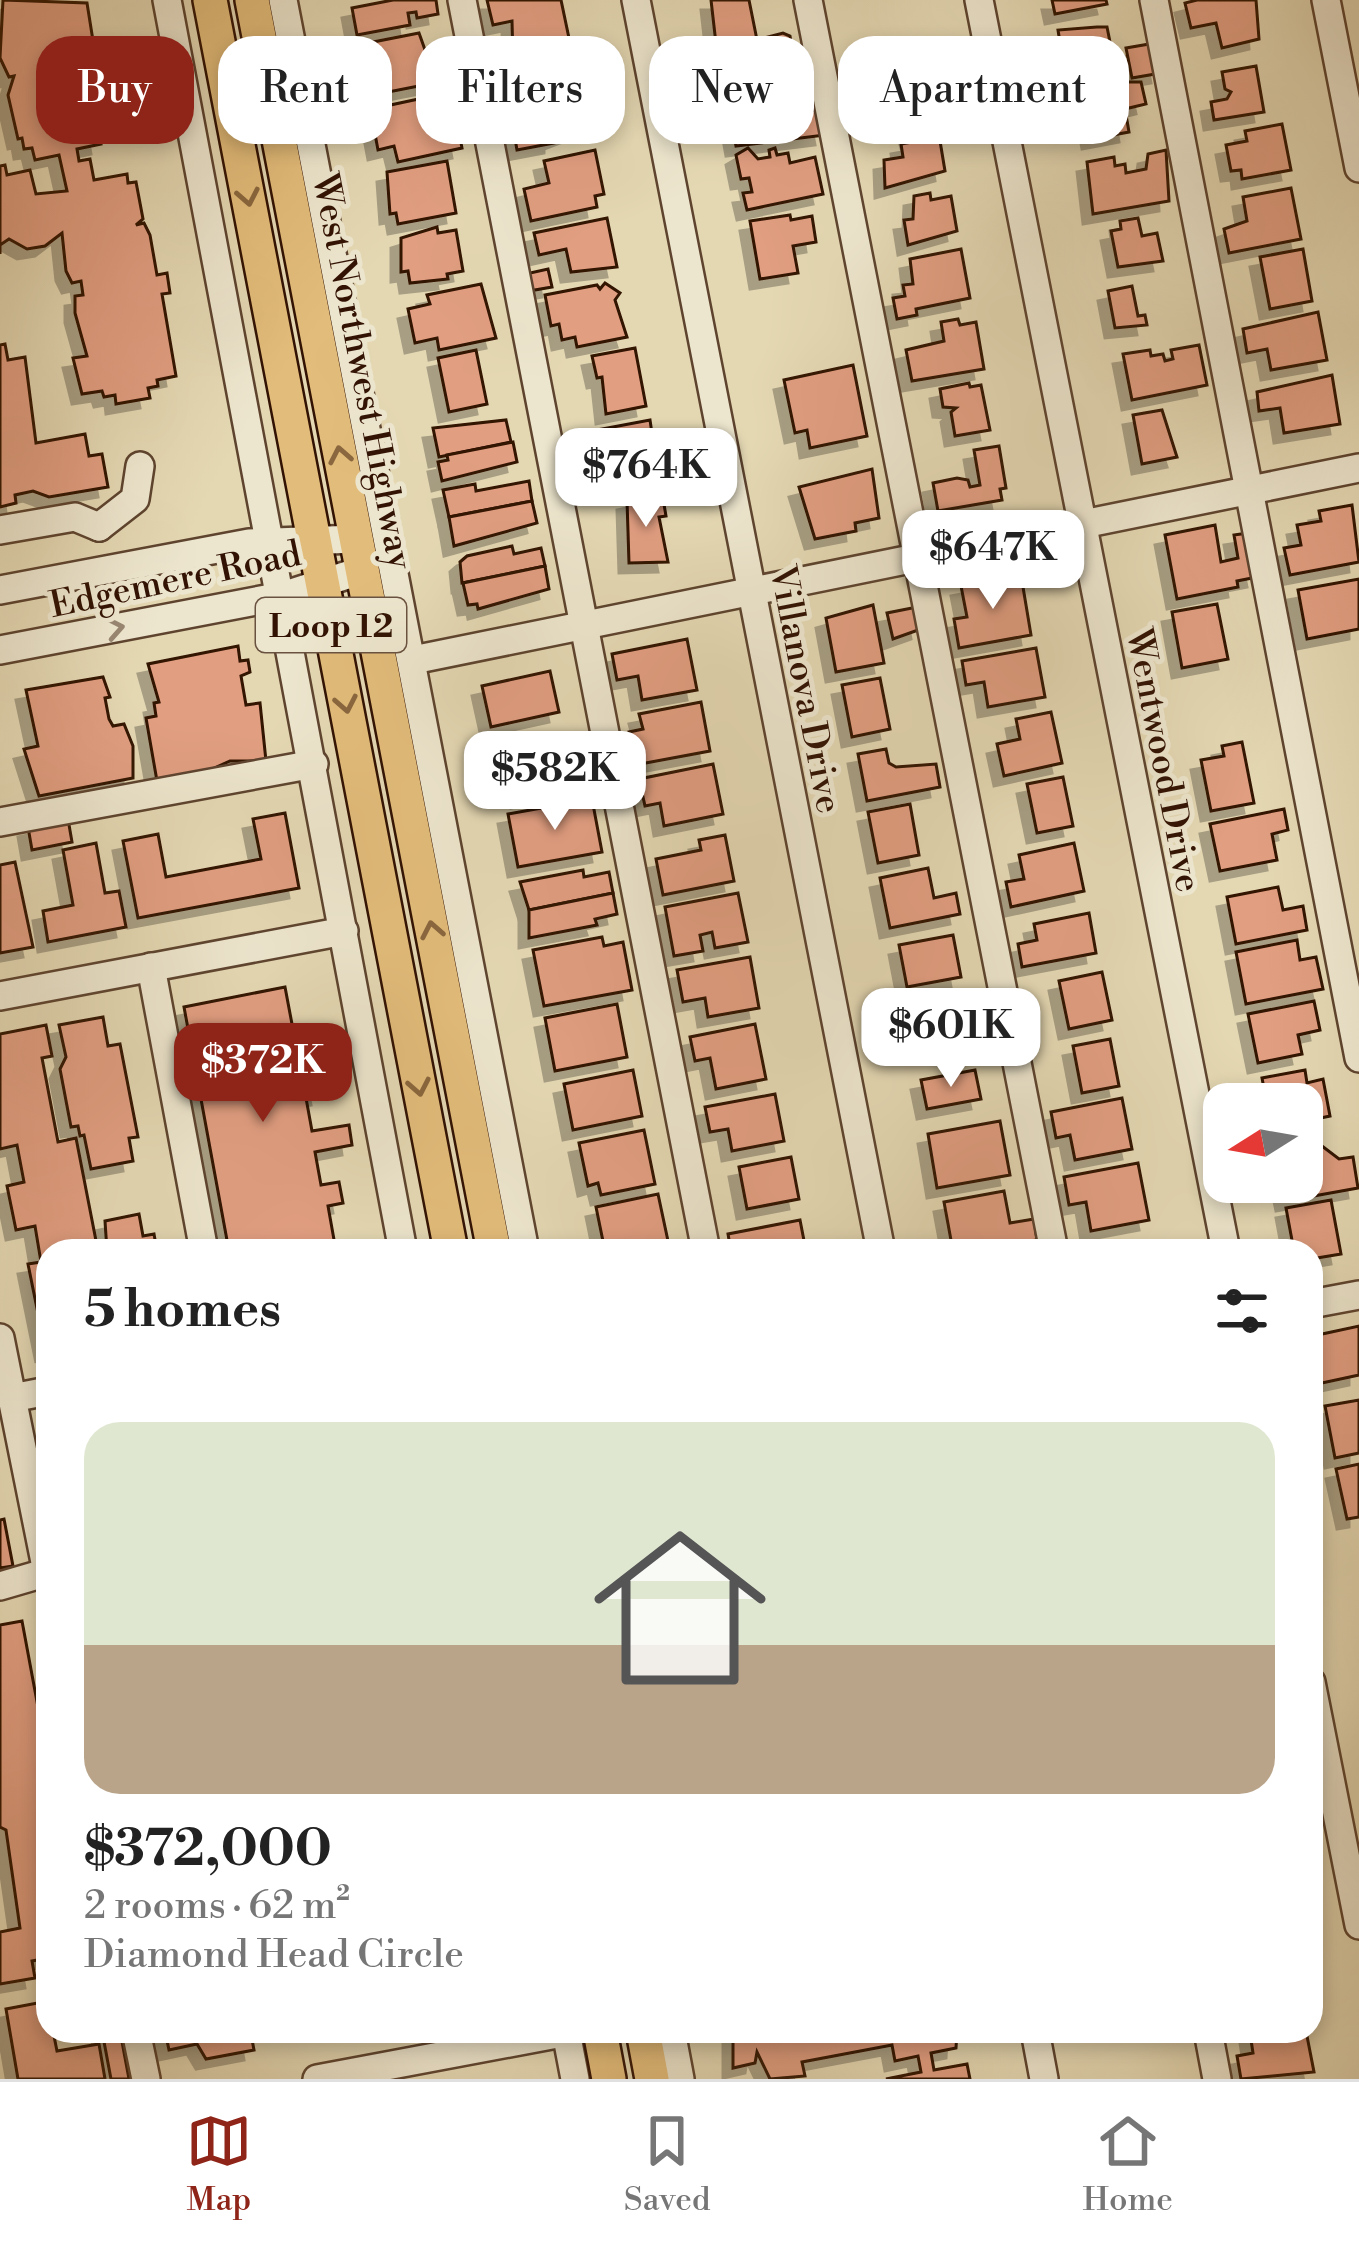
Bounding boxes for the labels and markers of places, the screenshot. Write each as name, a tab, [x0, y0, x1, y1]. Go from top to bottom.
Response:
pin: $764K	[562, 428, 730, 530]
pin: $647K	[909, 510, 1077, 612]
pin: $582K	[471, 731, 639, 833]
pin: $601K	[867, 988, 1035, 1090]
pin: $372K	[179, 1023, 347, 1125]

